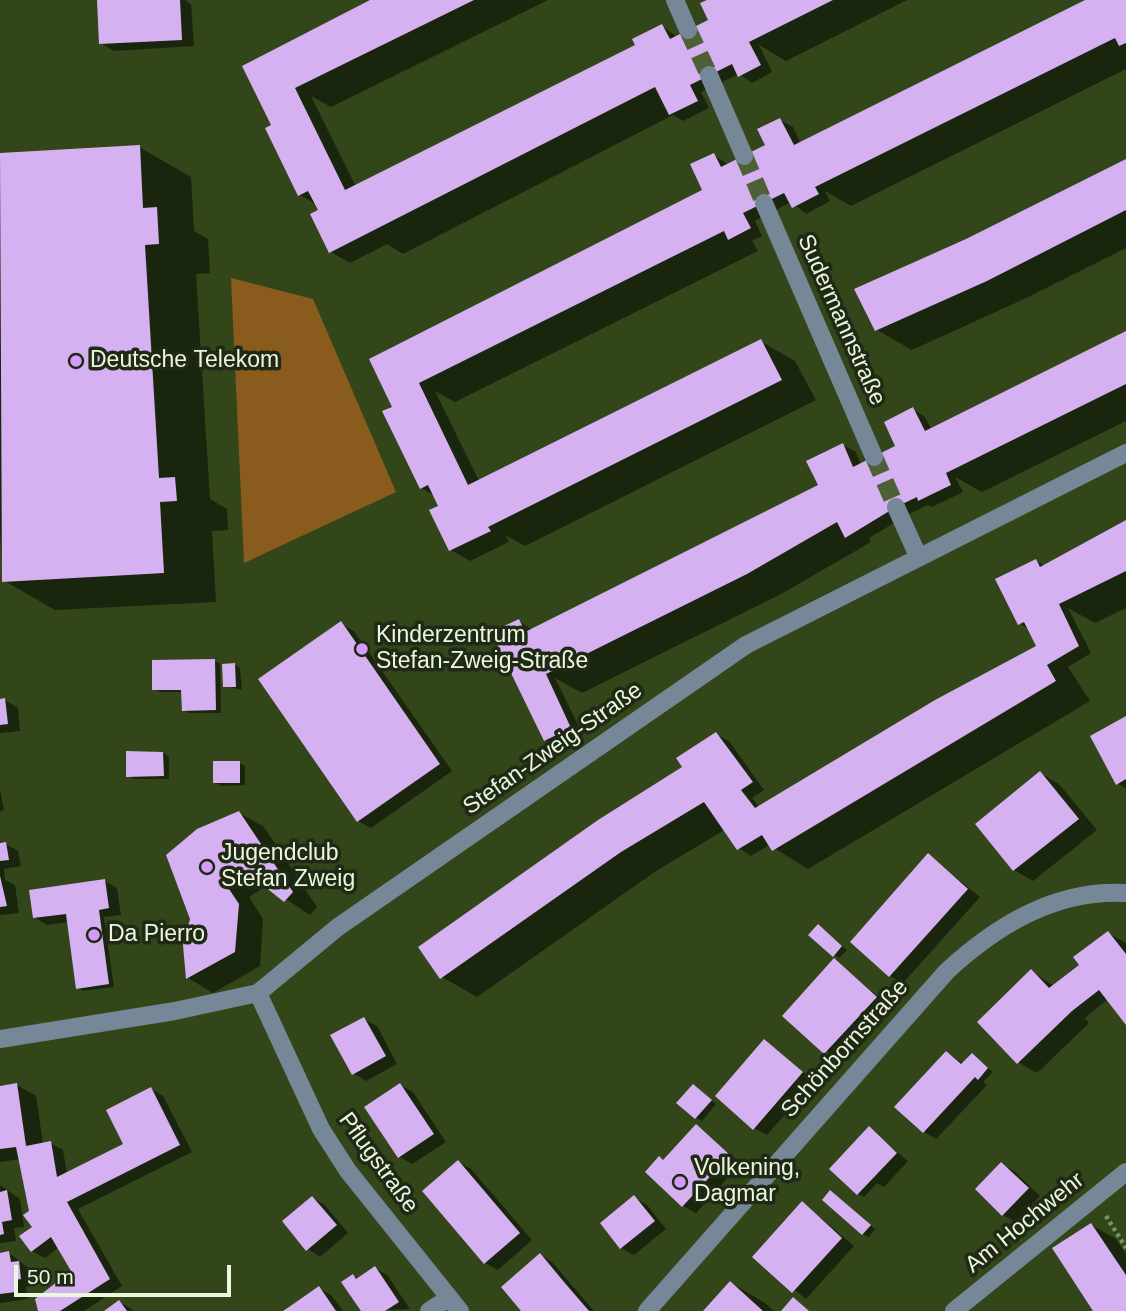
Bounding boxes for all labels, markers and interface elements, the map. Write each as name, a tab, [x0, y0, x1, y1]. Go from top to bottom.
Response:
street label: Sudermannstraße	[791, 230, 891, 410]
place label: Deutsche Telekom	[90, 347, 279, 375]
marker: Deutsche Telekom	[68, 353, 84, 369]
place label: Kinderzentrum Stefan-Zweig-Straße	[376, 622, 588, 676]
marker: Kinderzentrum Stefan-Zweig-Straße	[354, 641, 370, 657]
street label: Stefan-Zweig-Straße	[458, 677, 648, 821]
place label: Jugendclub Stefan Zweig	[221, 840, 355, 894]
marker: Jugendclub Stefan Zweig	[199, 859, 215, 875]
place label: Da Pierro	[108, 921, 205, 949]
marker: Da Pierro	[86, 927, 102, 943]
street label: Schönbornstraße	[776, 974, 914, 1124]
street label: Pflugstraße	[332, 1107, 424, 1219]
place label: Volkening, Dagmar	[694, 1155, 800, 1209]
street label: Am Hochwehr	[960, 1167, 1090, 1279]
marker: Volkening, Dagmar	[672, 1174, 688, 1190]
scale bar	[18, 1252, 234, 1296]
text: 50 m	[27, 1265, 74, 1288]

